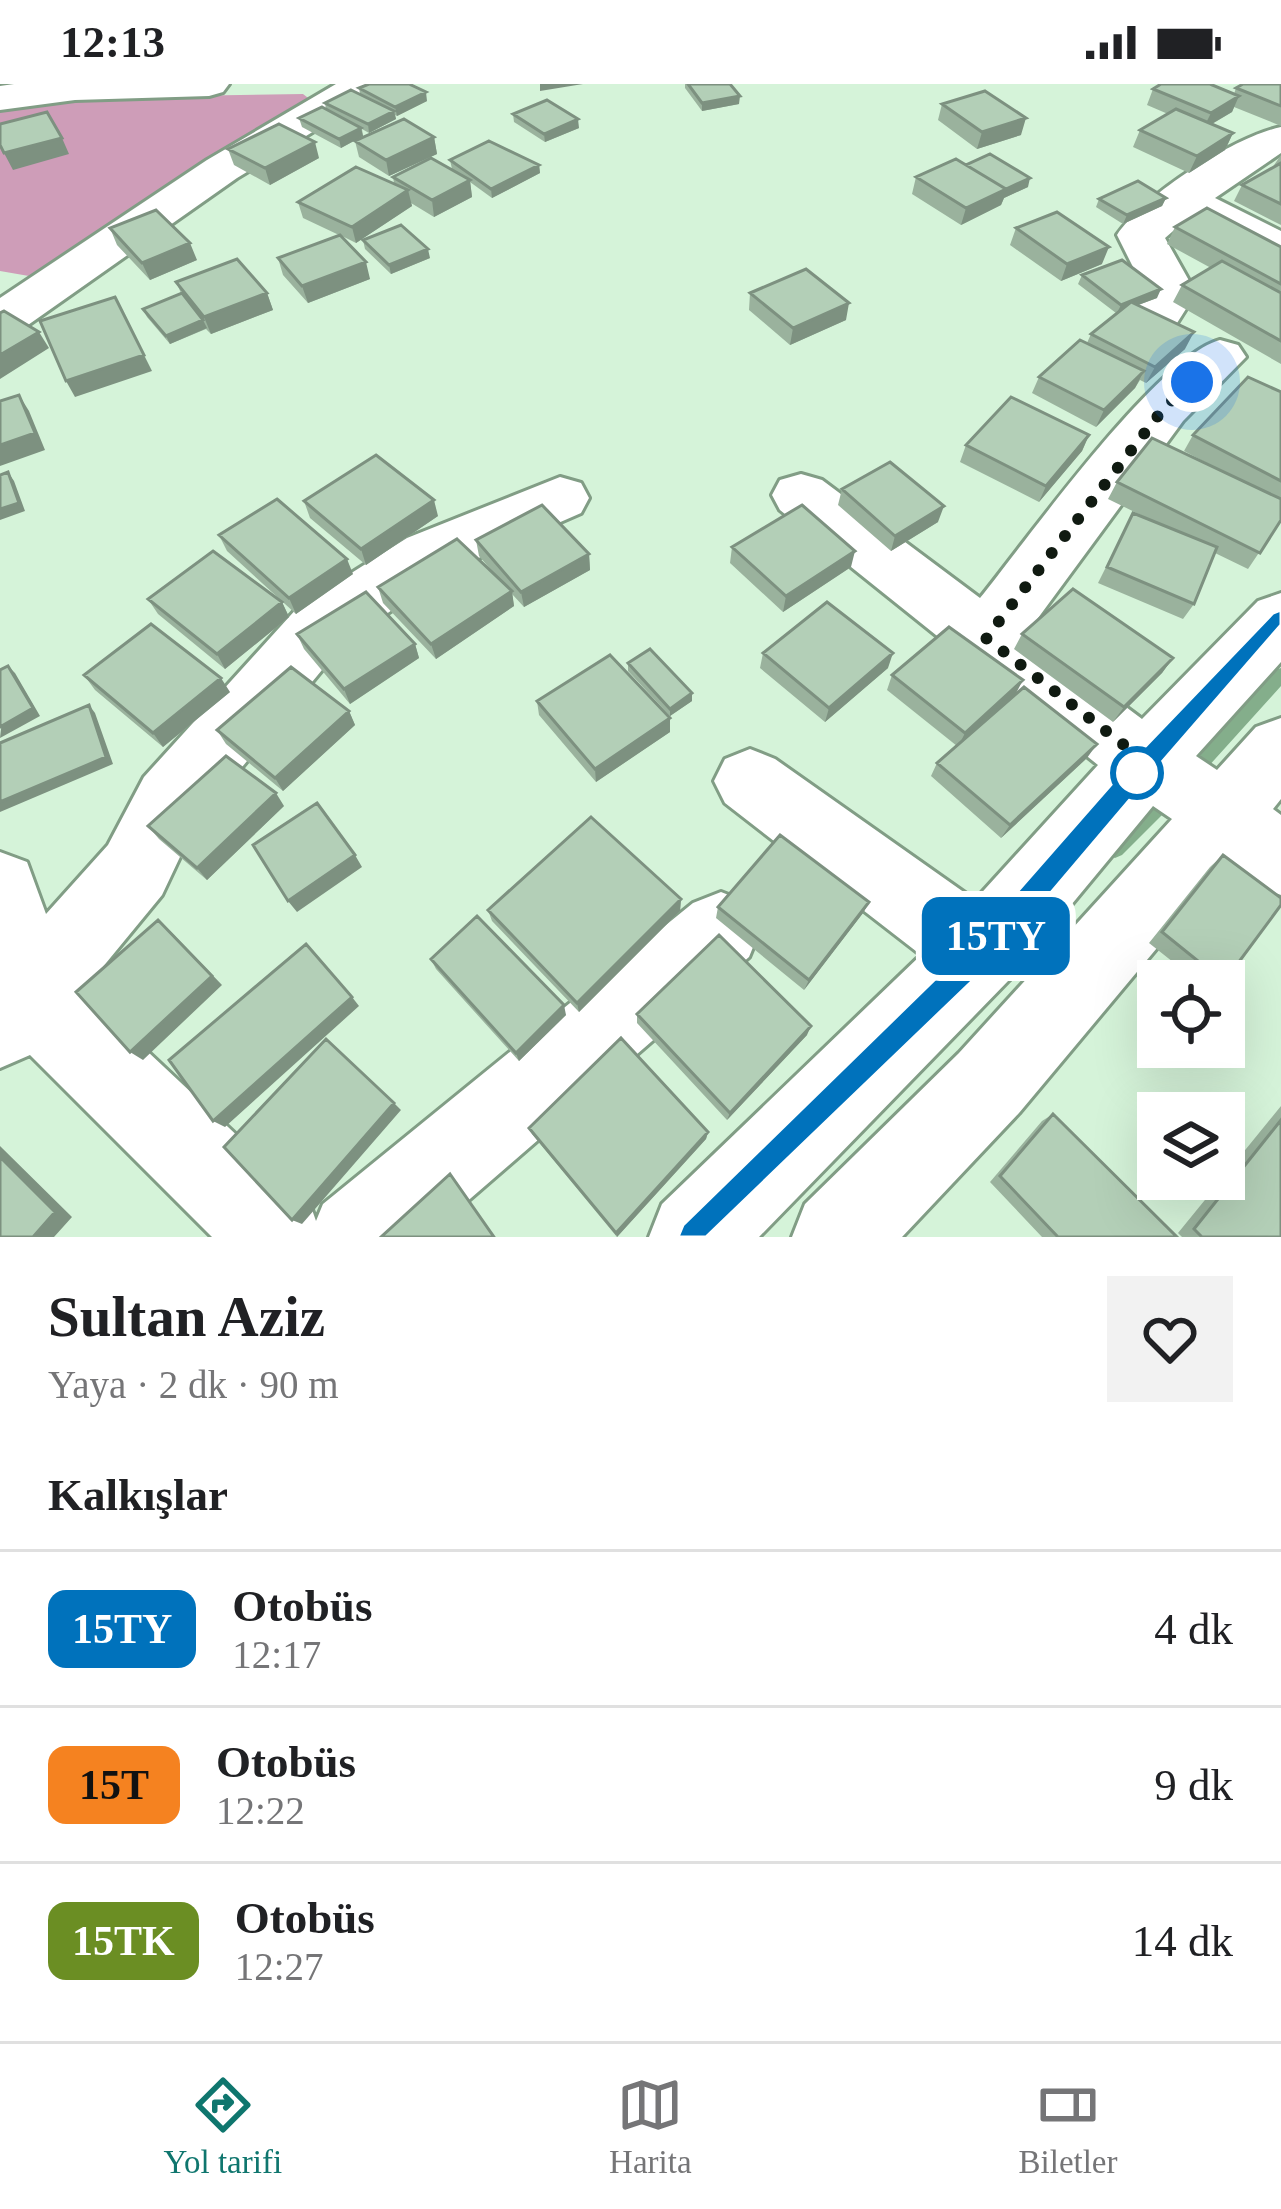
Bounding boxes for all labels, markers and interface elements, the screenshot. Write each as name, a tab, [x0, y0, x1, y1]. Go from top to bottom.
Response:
text: 12:13	[60, 17, 165, 67]
your location	[1162, 352, 1222, 412]
unlabelled marker	[1112, 748, 1162, 798]
line badge: 15TY	[912, 897, 1080, 975]
text: 15TY	[946, 913, 1046, 959]
map controls	[1137, 960, 1245, 1200]
button: locate	[1137, 960, 1245, 1068]
button: layers	[1137, 1092, 1245, 1200]
button: heart	[1107, 1276, 1233, 1402]
text: Sultan Aziz	[48, 1285, 325, 1348]
text: Yaya · 2 dk · 90 m	[48, 1363, 339, 1406]
text: Kalkışlar	[48, 1470, 228, 1520]
text: Otobüs	[232, 1581, 372, 1631]
text: 4 dk	[1154, 1604, 1233, 1654]
text: 15TY	[72, 1606, 172, 1652]
text: 12:17	[232, 1633, 321, 1676]
text: Otobüs	[216, 1737, 356, 1787]
text: 9 dk	[1154, 1760, 1233, 1810]
text: 15T	[79, 1762, 149, 1808]
text: 12:22	[216, 1789, 305, 1832]
text: Otobüs	[235, 1893, 375, 1943]
text: 14 dk	[1132, 1916, 1233, 1966]
text: 15TK	[72, 1918, 175, 1964]
text: 12:27	[235, 1945, 324, 1988]
tab: Yol tarifi	[164, 2072, 282, 2181]
tab: Harita	[609, 2072, 692, 2181]
tab: Biletler	[1019, 2072, 1118, 2181]

